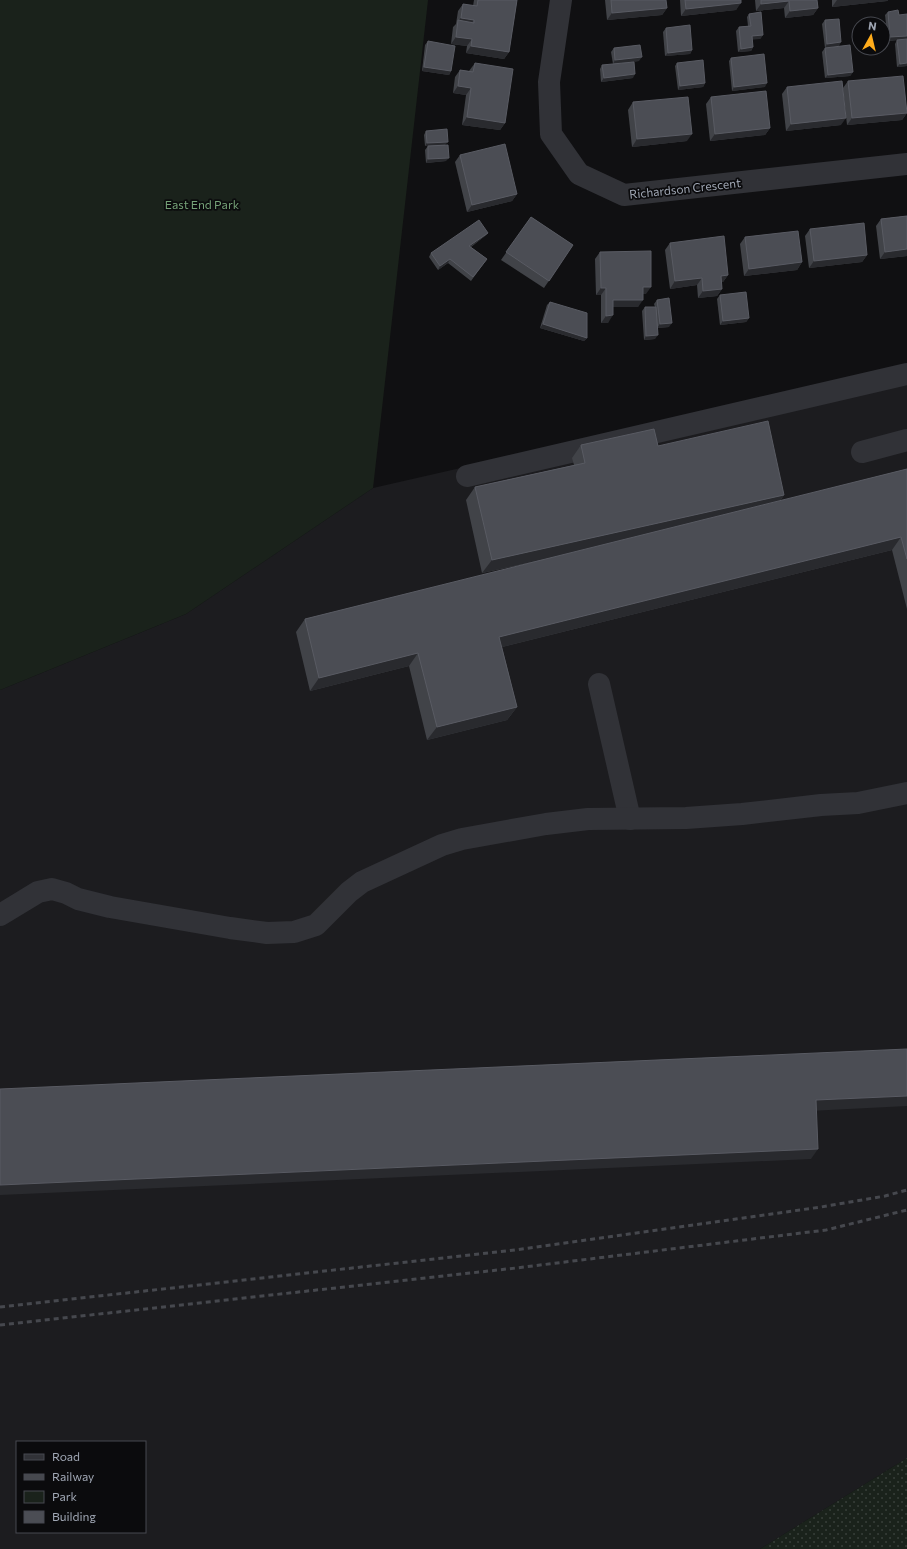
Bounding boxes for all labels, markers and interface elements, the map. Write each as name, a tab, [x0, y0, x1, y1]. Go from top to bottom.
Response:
north arrow	[851, 16, 891, 56]
text: N	[867, 19, 877, 33]
street label: Richardson Crescent	[628, 175, 742, 201]
park label: East End Park	[165, 197, 240, 211]
legend	[16, 1441, 146, 1533]
text: Road	[52, 1449, 80, 1463]
text: Railway	[52, 1469, 94, 1483]
text: Park	[52, 1489, 78, 1503]
text: Building	[52, 1509, 96, 1523]

